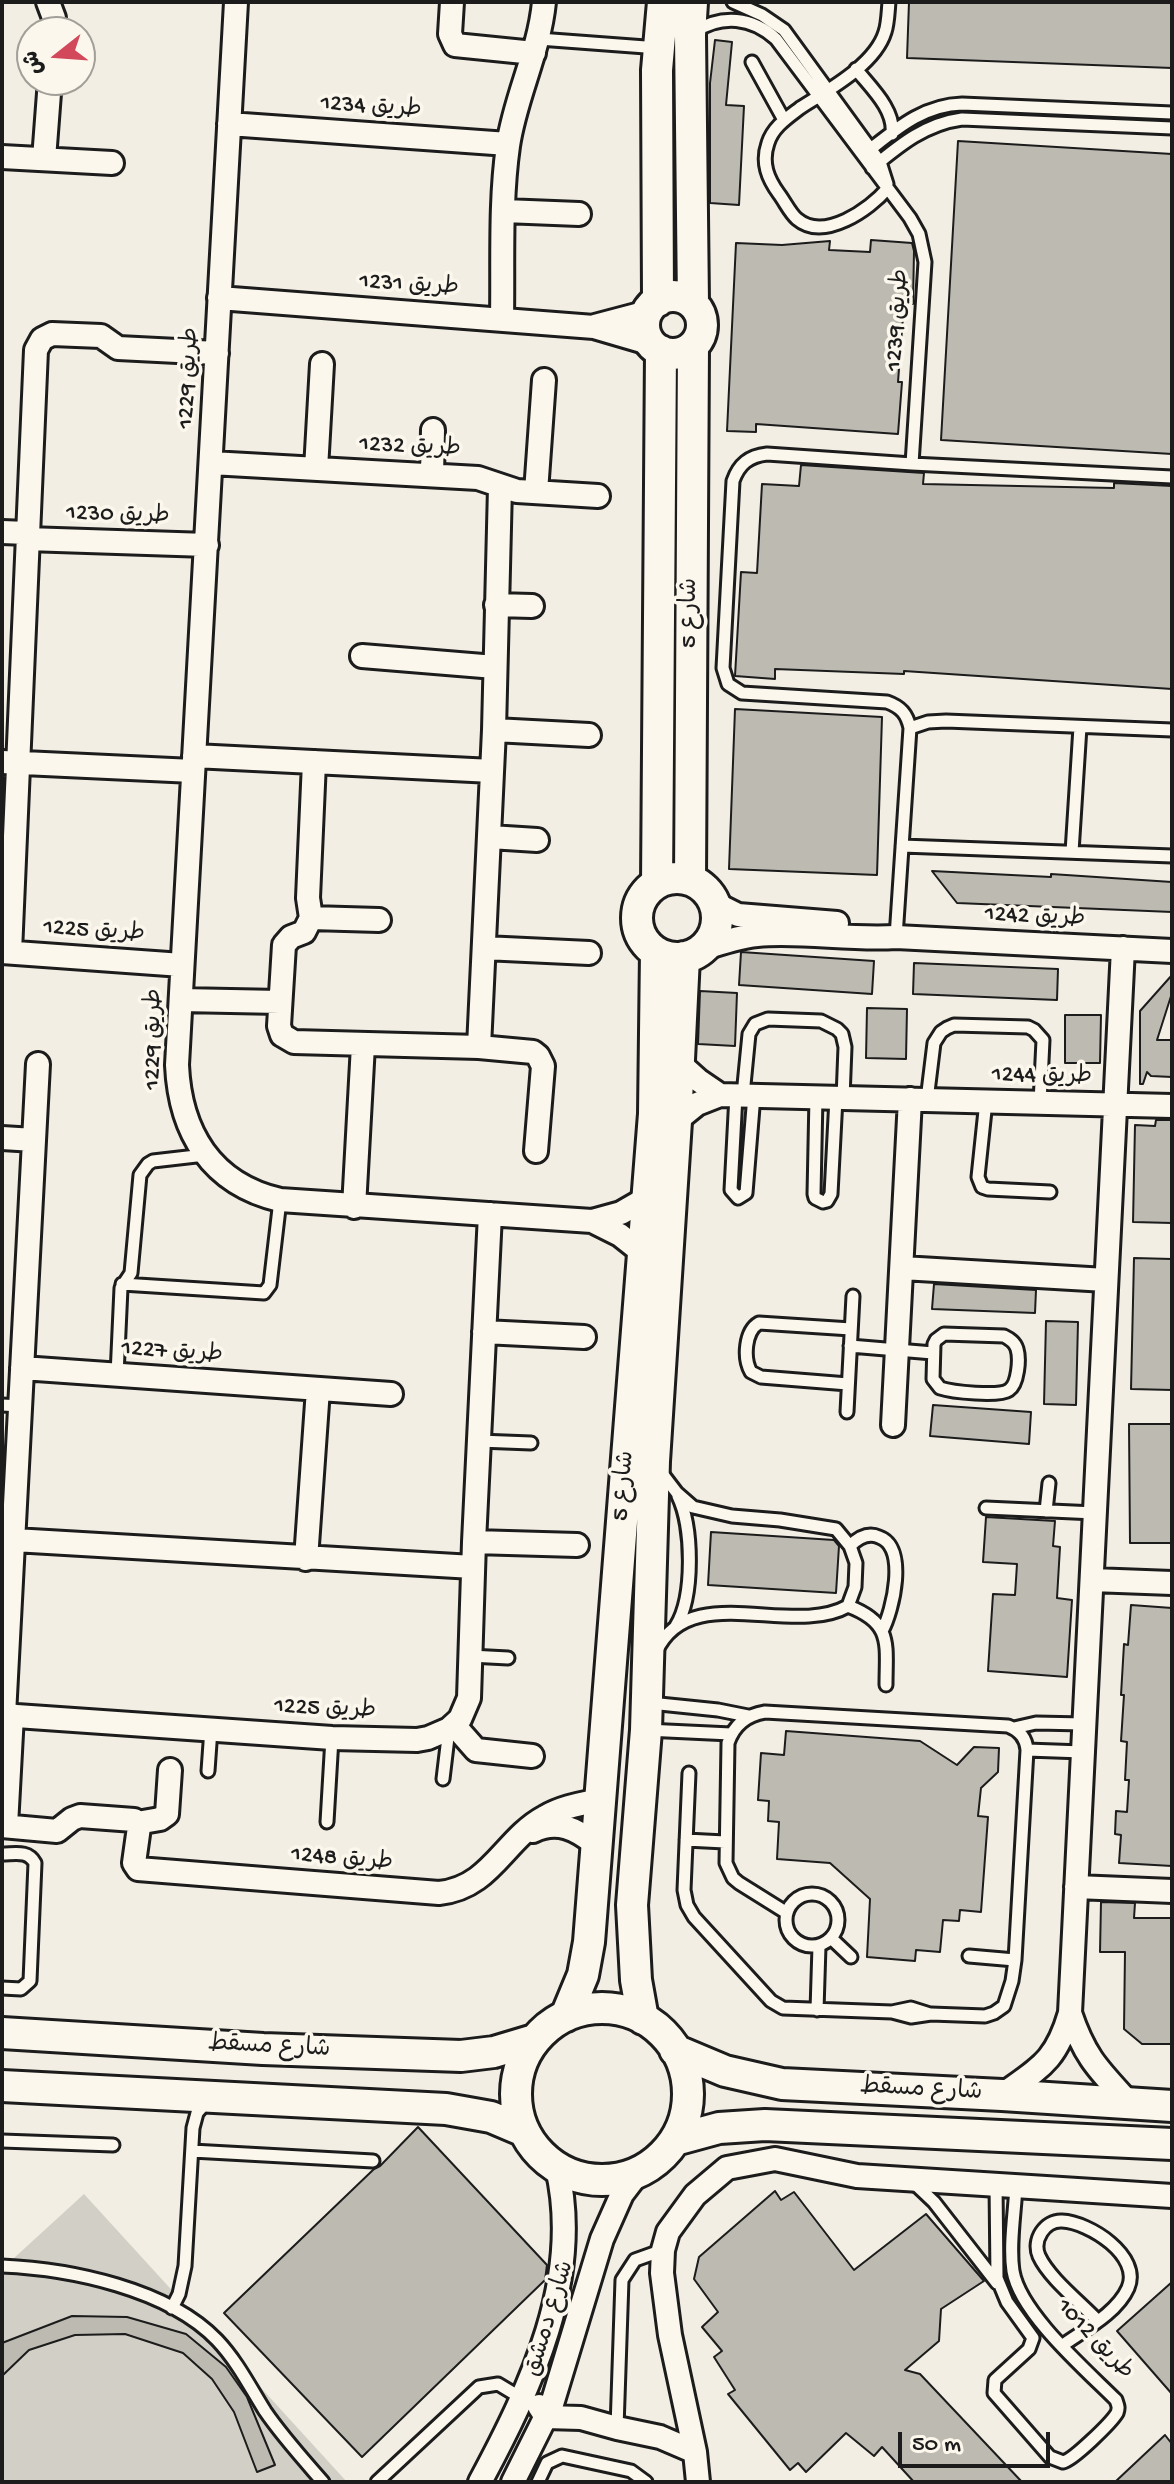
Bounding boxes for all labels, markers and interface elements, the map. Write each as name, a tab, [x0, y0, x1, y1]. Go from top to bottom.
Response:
north arrow	[16, 16, 96, 96]
text: ش	[19, 47, 51, 78]
street label: طريق 1234	[319, 90, 423, 126]
street label: طريق 1231	[358, 268, 460, 304]
street label: طريق 1239	[881, 268, 917, 372]
street label: طريق 1229	[173, 327, 207, 429]
street label: طريق 1232	[358, 431, 462, 465]
street label: طريق 1230	[66, 500, 170, 532]
street label: شارع 5	[677, 578, 705, 648]
street label: طريق 1242	[984, 901, 1086, 935]
street label: طريق 1225	[42, 914, 146, 950]
street label: طريق 1229	[140, 988, 170, 1090]
street label: طريق 1244	[992, 1062, 1092, 1092]
street label: طريق 1227	[120, 1335, 224, 1371]
street label: شارع 5	[608, 1450, 642, 1522]
street label: طريق 1225	[273, 1693, 377, 1727]
street label: طريق 1248	[290, 1841, 394, 1879]
street label: شارع مسقط	[207, 2030, 331, 2066]
street label: شارع مسقط	[859, 2073, 983, 2109]
street label: شارع دمشق	[520, 2258, 582, 2380]
street label: طريق 1012	[1049, 2293, 1139, 2387]
scale bar	[902, 2416, 1054, 2466]
text: 50 m	[912, 2431, 961, 2460]

